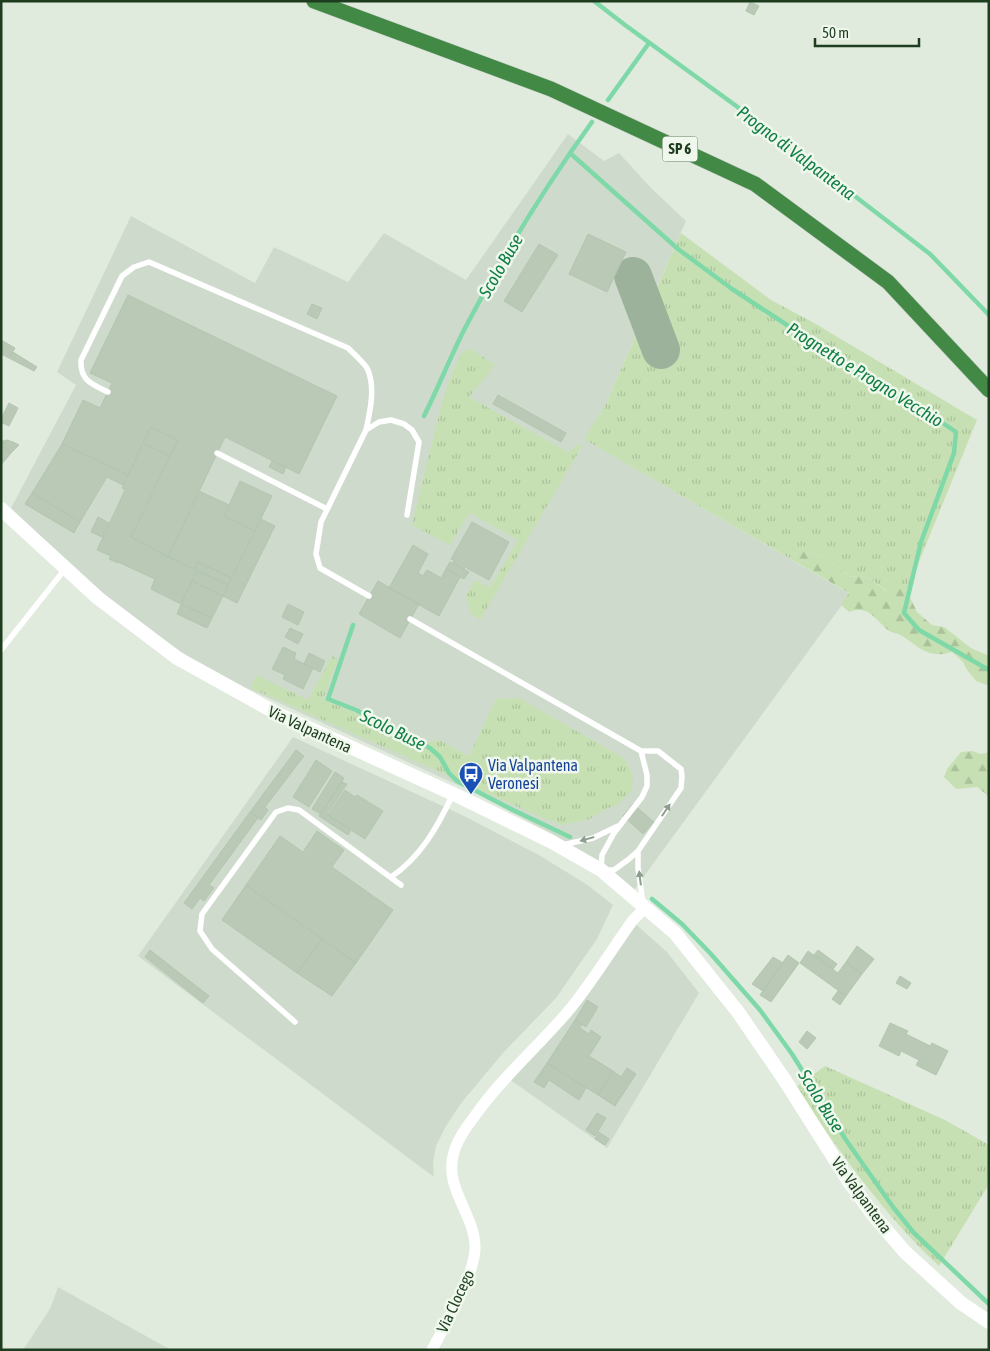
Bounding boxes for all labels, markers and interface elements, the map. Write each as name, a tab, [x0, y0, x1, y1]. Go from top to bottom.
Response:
scale bar	[815, 15, 919, 47]
text: 50 m	[822, 24, 849, 41]
water label: Progno di Valpantena	[733, 101, 860, 204]
road number: SP 6	[662, 136, 698, 162]
water label: Scolo Buse	[474, 230, 527, 302]
water label: Prognetto e Progno Vecchio	[783, 318, 947, 431]
street label: Via Valpantena	[265, 702, 355, 757]
water label: Scolo Buse	[356, 704, 429, 754]
place label: Via Valpantena Veronesi	[488, 756, 578, 792]
bus stop icon: Via Valpantena Veronesi	[458, 761, 484, 795]
one-way arrow	[661, 804, 671, 817]
one-way arrow	[579, 835, 595, 843]
one-way arrow	[636, 870, 644, 886]
water label: Scolo Buse	[793, 1065, 849, 1136]
street label: Via Valpantena	[827, 1153, 896, 1237]
street label: Via Clocego	[433, 1267, 478, 1336]

